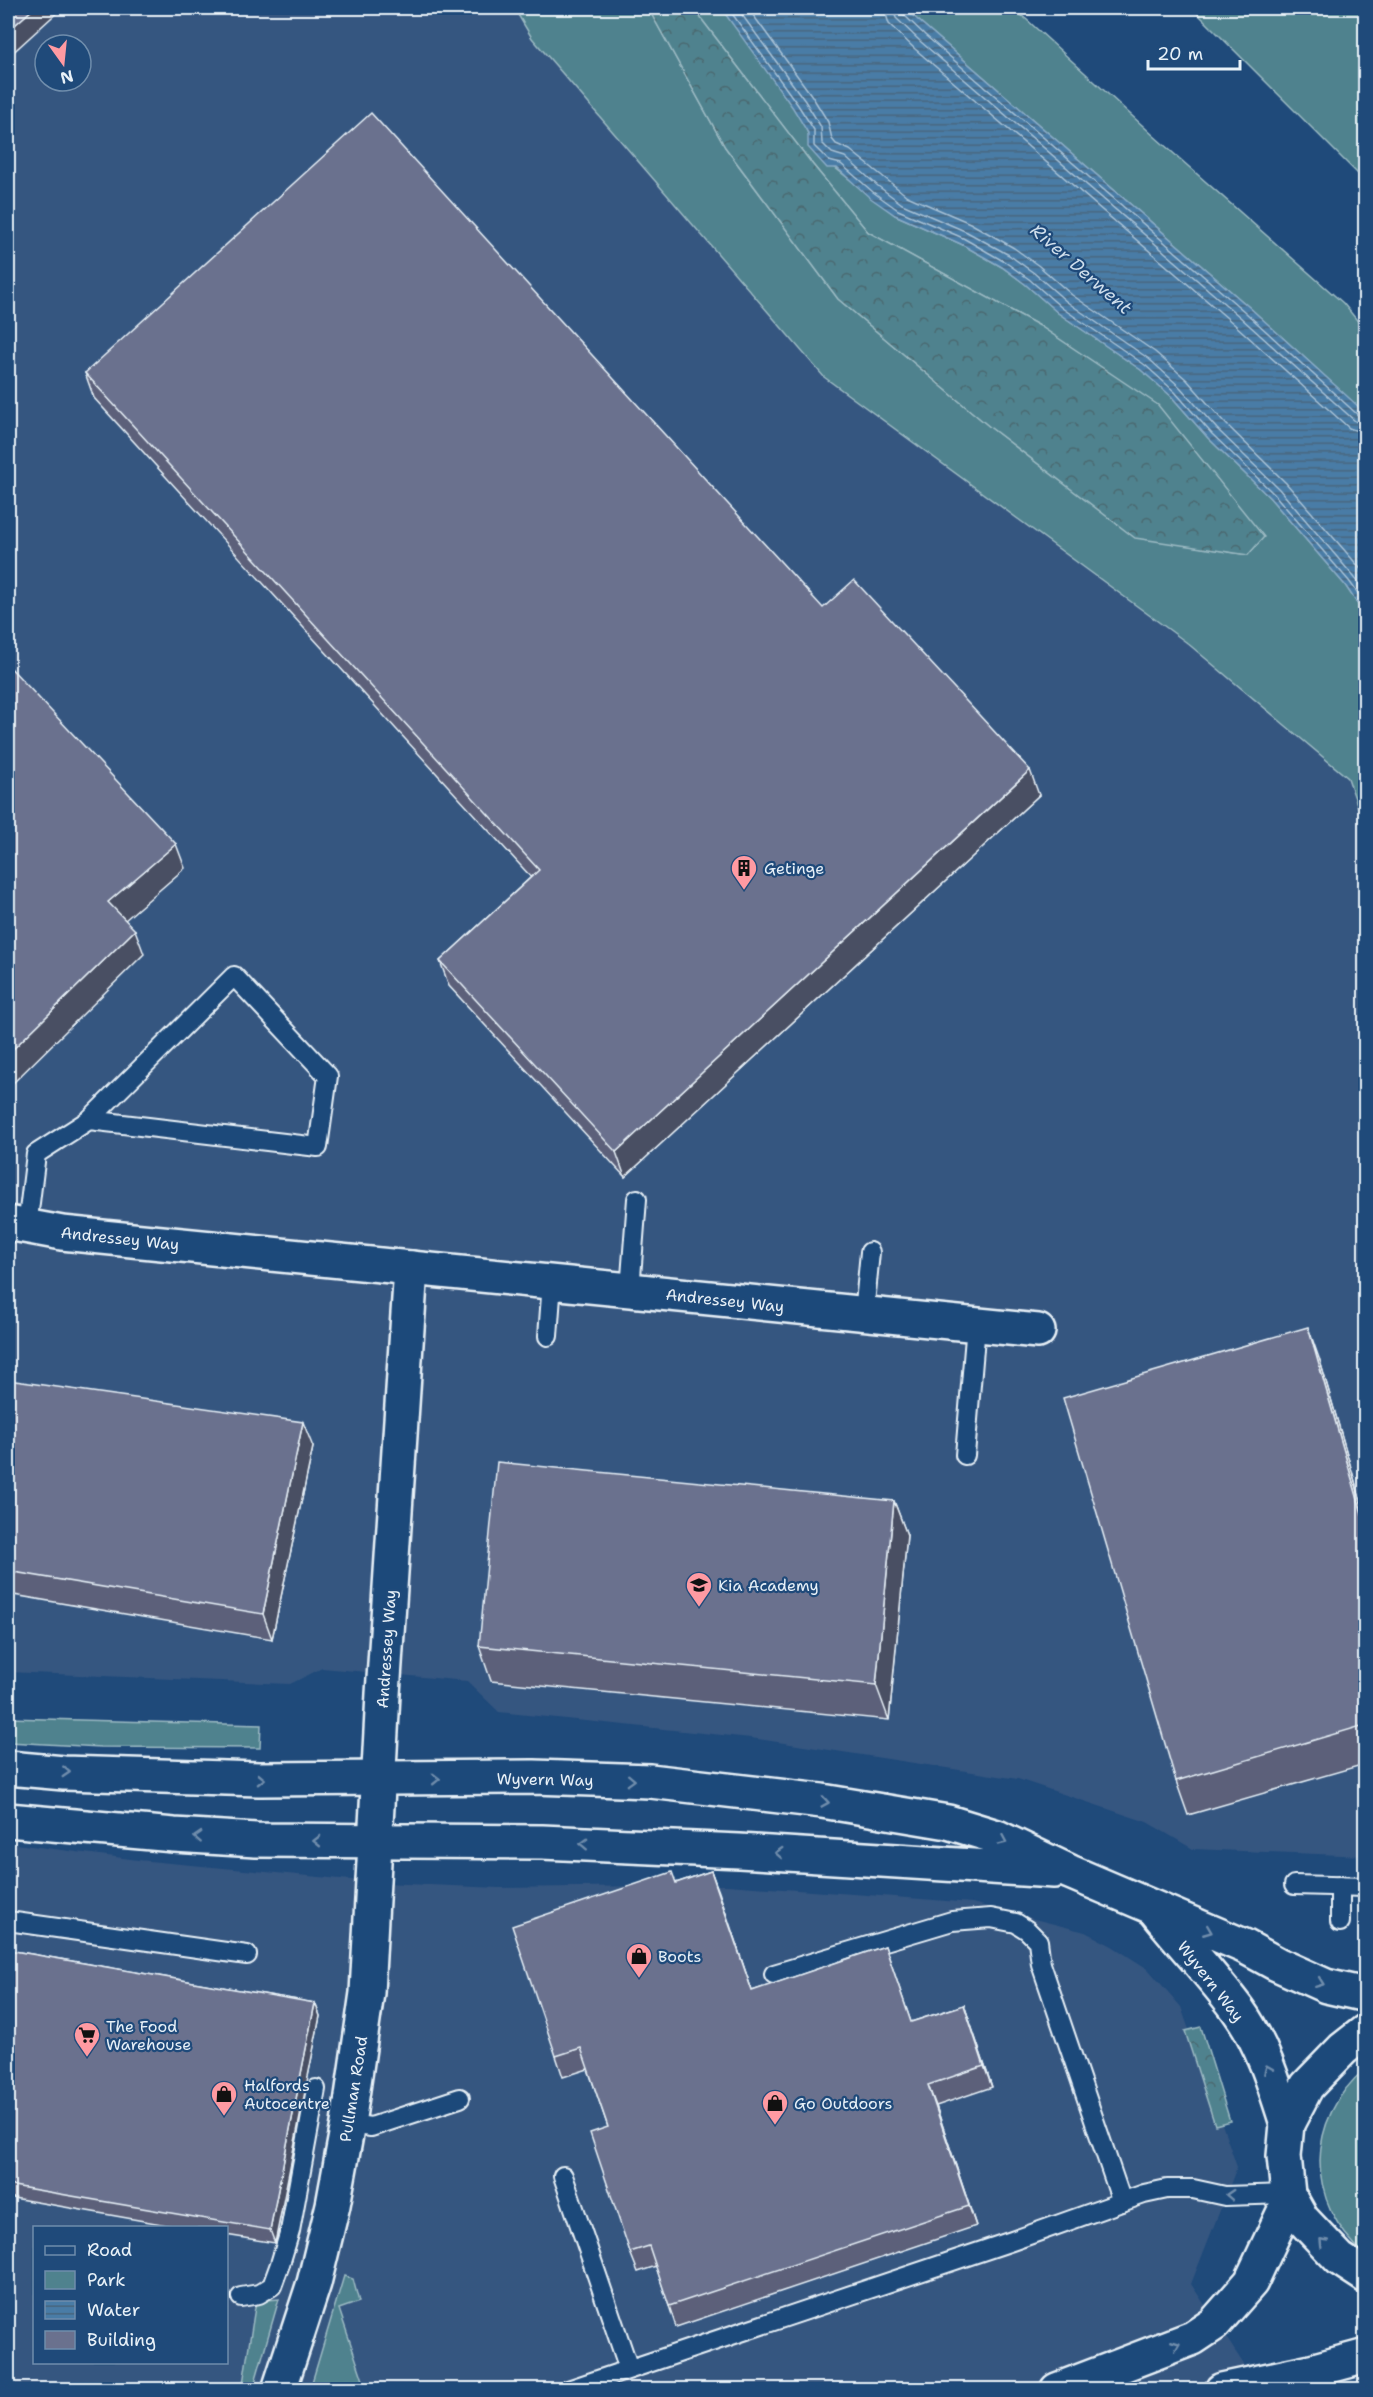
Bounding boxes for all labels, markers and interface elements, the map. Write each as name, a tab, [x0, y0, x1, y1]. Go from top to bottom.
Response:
north arrow	[33, 33, 93, 93]
scale bar	[1148, 33, 1240, 71]
text: 20 m	[1157, 42, 1203, 66]
text: N	[58, 65, 76, 89]
water label: River Derwent	[1025, 218, 1137, 320]
building icon: Getinge	[729, 853, 759, 891]
place label: Getinge	[764, 858, 824, 879]
street label: Andressey Way	[60, 1222, 180, 1255]
street label: Andressey Way	[665, 1284, 785, 1317]
school or university icon: Kia Academy	[684, 1570, 714, 1608]
place label: Kia Academy	[718, 1575, 819, 1596]
street label: Andressey Way	[372, 1589, 401, 1709]
one-way arrow	[61, 1766, 70, 1779]
street label: Wyvern Way	[496, 1768, 594, 1791]
one-way arrow	[256, 1773, 265, 1785]
one-way arrow	[432, 1773, 441, 1785]
one-way arrow	[627, 1774, 636, 1786]
one-way arrow	[821, 1795, 830, 1807]
one-way arrow	[193, 1830, 202, 1843]
one-way arrow	[997, 1833, 1008, 1845]
one-way arrow	[313, 1835, 322, 1847]
one-way arrow	[580, 1838, 589, 1851]
one-way arrow	[774, 1847, 783, 1860]
one-way arrow	[1202, 1924, 1213, 1936]
street label: Wyvern Way	[1172, 1937, 1249, 2026]
shop icon: Boots	[624, 1941, 654, 1979]
place label: Boots	[658, 1946, 702, 1967]
one-way arrow	[1314, 1976, 1325, 1989]
place label: The Food Warehouse	[106, 2016, 191, 2055]
supermarket icon: The Food Warehouse	[72, 2020, 102, 2058]
street label: Pullman Road	[335, 2035, 372, 2144]
one-way arrow	[1263, 2064, 1275, 2075]
place label: Halfords Autocentre	[244, 2075, 330, 2114]
shop icon: Halfords Autocentre	[209, 2079, 239, 2117]
shop icon: Go Outdoors	[760, 2088, 790, 2126]
place label: Go Outdoors	[794, 2093, 893, 2114]
one-way arrow	[1225, 2189, 1234, 2202]
legend	[33, 2226, 228, 2364]
text: Road	[87, 2238, 132, 2262]
one-way arrow	[1319, 2239, 1330, 2250]
text: Park	[87, 2268, 126, 2292]
text: Water	[87, 2298, 140, 2322]
text: Building	[87, 2328, 156, 2352]
one-way arrow	[1170, 2340, 1181, 2352]

